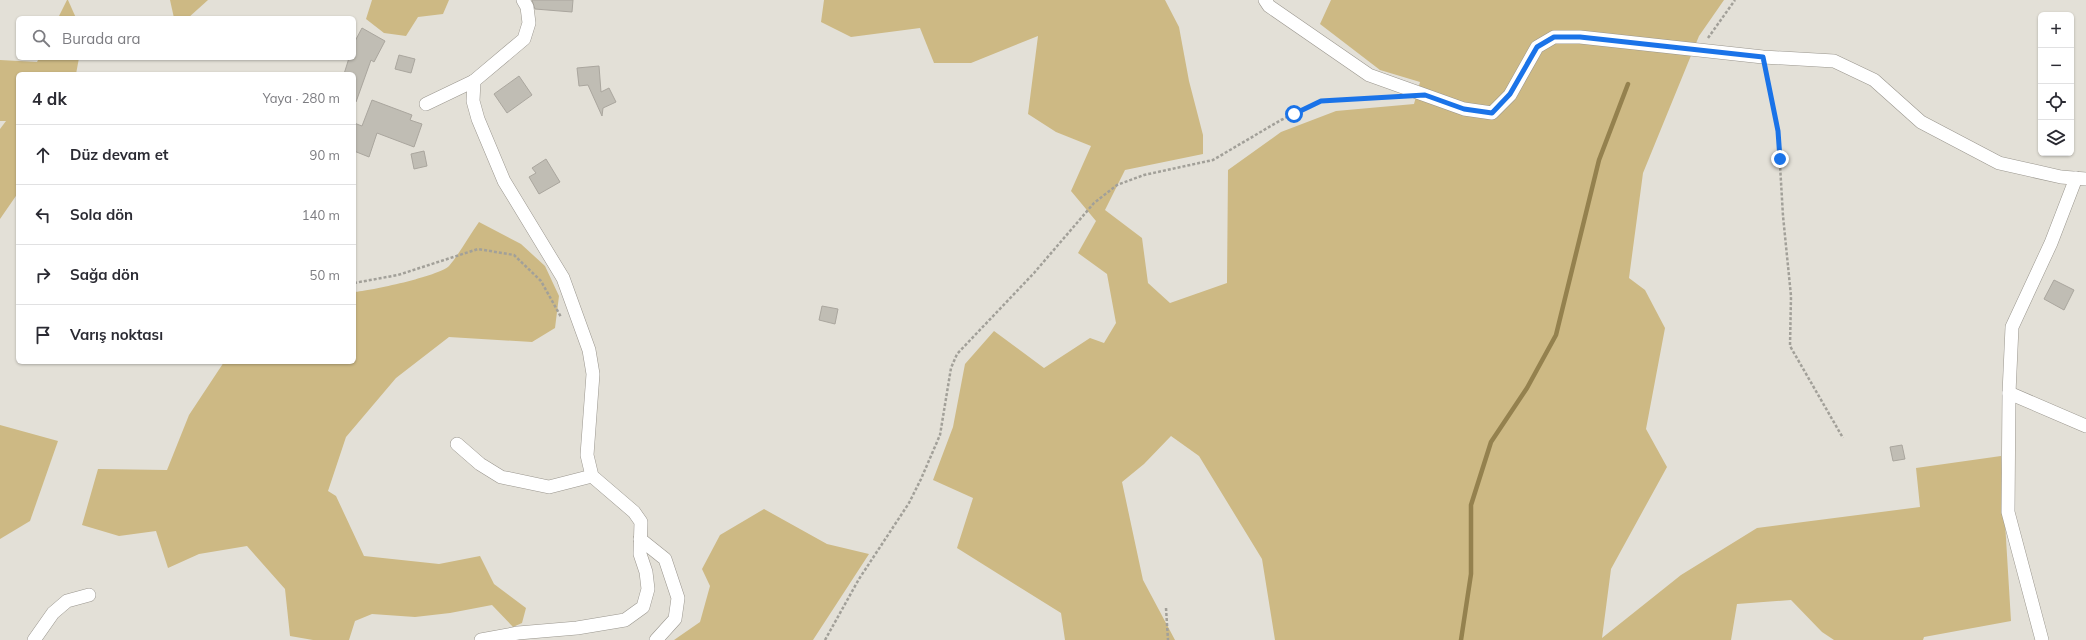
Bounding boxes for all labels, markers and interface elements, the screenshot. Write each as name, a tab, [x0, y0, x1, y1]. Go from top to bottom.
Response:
map controls	[2038, 12, 2074, 156]
button: +	[2038, 12, 2074, 48]
search box	[16, 16, 356, 60]
icon: search	[30, 27, 52, 49]
text: Burada ara	[62, 29, 141, 48]
button: −	[2038, 48, 2074, 84]
button: locate	[2038, 84, 2074, 120]
text: 4 dk	[32, 88, 67, 109]
text: Yaya · 280 m	[263, 90, 340, 106]
route start	[1285, 105, 1303, 123]
button: layers	[2038, 120, 2074, 156]
icon: ahead	[32, 144, 54, 166]
text: Düz devam et	[70, 145, 169, 164]
text: 90 m	[310, 147, 340, 163]
route end	[1771, 150, 1789, 168]
icon: left	[32, 204, 54, 226]
text: Sola dön	[70, 205, 133, 224]
text: 140 m	[302, 207, 340, 223]
icon: right	[32, 264, 54, 286]
text: Sağa dön	[70, 265, 139, 284]
text: 50 m	[310, 267, 340, 283]
icon: arrive	[32, 324, 54, 346]
text: Varış noktası	[70, 325, 163, 344]

